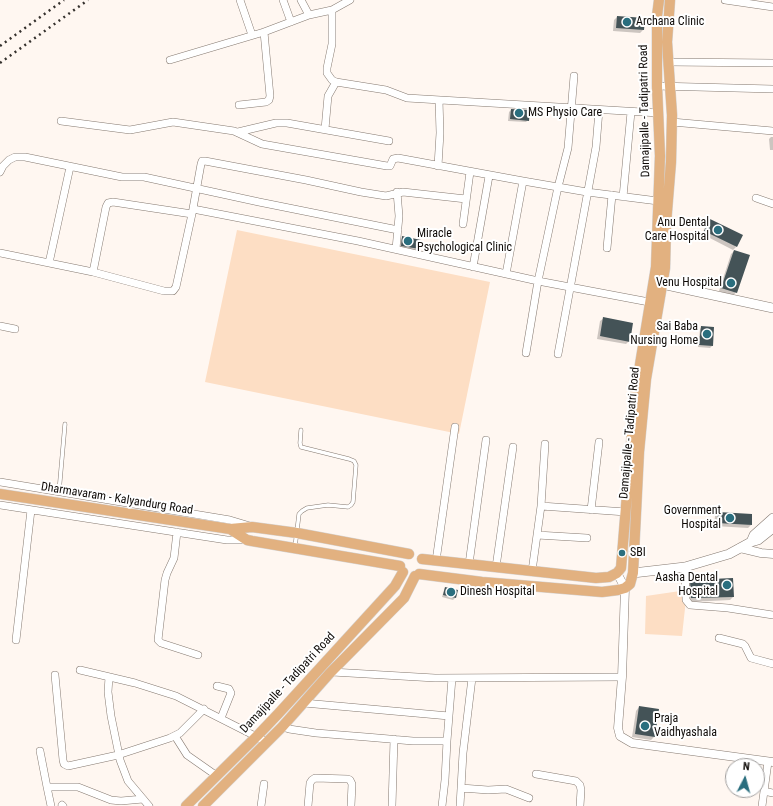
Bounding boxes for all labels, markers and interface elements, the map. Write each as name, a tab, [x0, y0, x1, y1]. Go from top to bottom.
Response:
place label: Archana Clinic	[636, 15, 704, 29]
marker: Archana Clinic	[621, 16, 633, 28]
street label: Damajipalle - Tadipatri Road	[637, 45, 653, 177]
place label: MS Physio Care	[528, 106, 602, 120]
marker: MS Physio Care	[513, 107, 525, 119]
place label: Anu Dental Care Hospital	[645, 216, 709, 244]
marker: Anu Dental Care Hospital	[712, 224, 724, 236]
place label: Miracle Psychological Clinic	[417, 227, 512, 255]
marker: Miracle Psychological Clinic	[402, 235, 414, 247]
place label: Venu Hospital	[656, 276, 722, 290]
marker: Venu Hospital	[725, 277, 737, 289]
place label: Sai Baba Nursing Home	[630, 320, 698, 348]
marker: Sai Baba Nursing Home	[701, 328, 713, 340]
street label: Damajipalle - Tadipatri Road	[617, 366, 643, 500]
street label: Dharmavaram - Kalyandurg Road	[40, 480, 194, 518]
place label: Government Hospital	[664, 504, 721, 532]
marker: Government Hospital	[724, 512, 736, 524]
place label: SBI	[630, 546, 646, 560]
marker: SBI	[617, 548, 627, 558]
place label: Aasha Dental Hospital	[655, 571, 718, 599]
marker: Aasha Dental Hospital	[721, 579, 733, 591]
place label: Dinesh Hospital	[460, 585, 535, 599]
marker: Dinesh Hospital	[445, 586, 457, 598]
street label: Damajipalle - Tadipatri Road	[238, 630, 338, 736]
place label: Praja Vaidhyashala	[654, 712, 717, 740]
marker: Praja Vaidhyashala	[639, 720, 651, 732]
north arrow	[725, 758, 765, 798]
text: N	[742, 760, 750, 773]

